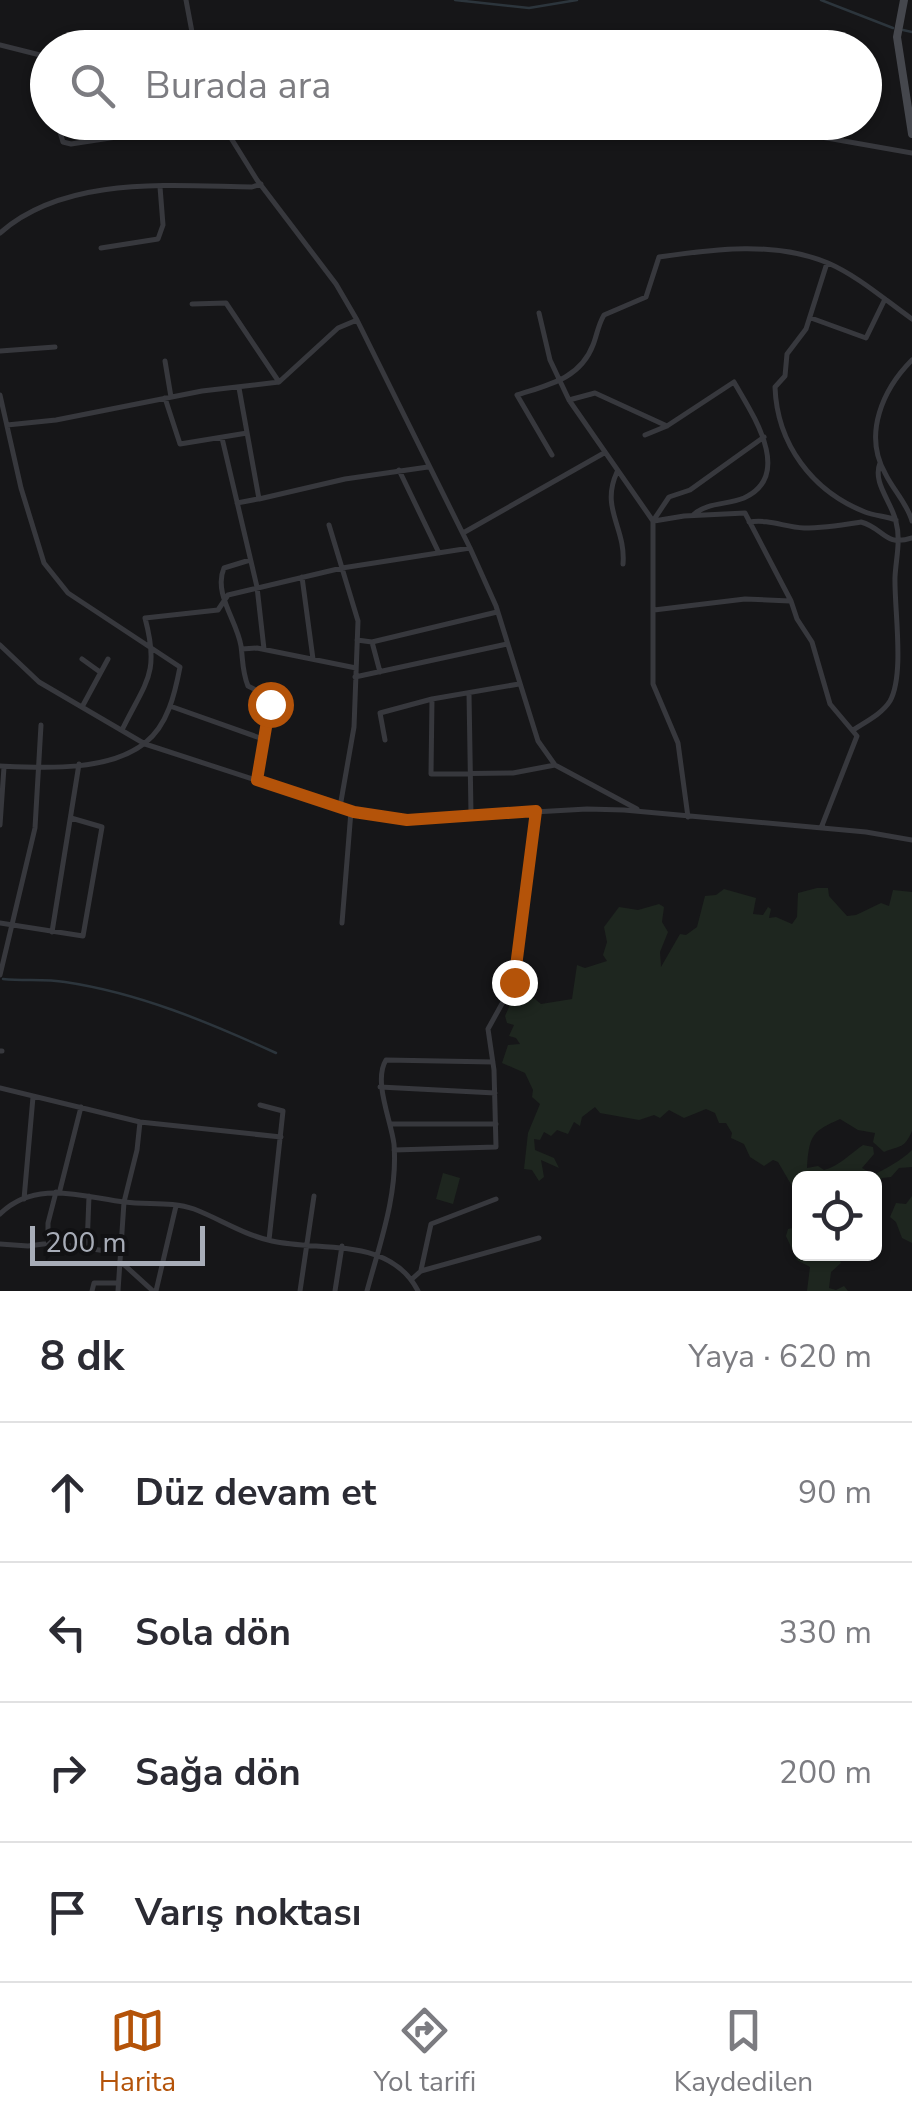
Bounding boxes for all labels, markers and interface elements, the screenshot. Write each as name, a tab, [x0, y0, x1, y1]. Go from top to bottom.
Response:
search box	[30, 30, 882, 140]
icon: search	[65, 58, 120, 113]
text: Burada ara	[145, 60, 331, 111]
route start	[248, 682, 294, 728]
route end	[492, 960, 538, 1006]
map controls	[792, 1171, 882, 1261]
button: locate	[792, 1171, 882, 1261]
scale bar	[30, 1221, 205, 1266]
text: 200 m	[45, 1224, 127, 1262]
text: 8 dk	[40, 1328, 124, 1385]
text: Yaya · 620 m	[689, 1335, 872, 1378]
icon: ahead	[40, 1465, 95, 1520]
text: Düz devam et	[135, 1467, 376, 1518]
text: 90 m	[798, 1471, 872, 1514]
icon: left	[40, 1605, 95, 1660]
text: Sola dön	[135, 1607, 291, 1658]
text: 330 m	[779, 1611, 872, 1654]
icon: right	[40, 1745, 95, 1800]
text: Sağa dön	[135, 1747, 301, 1798]
text: 200 m	[779, 1751, 872, 1794]
icon: arrive	[40, 1885, 95, 1940]
text: Varış noktası	[135, 1887, 362, 1938]
tab: Harita	[99, 2003, 176, 2101]
tab: Yol tarifi	[374, 2003, 476, 2101]
tab: Kaydedilen	[674, 2003, 813, 2101]

